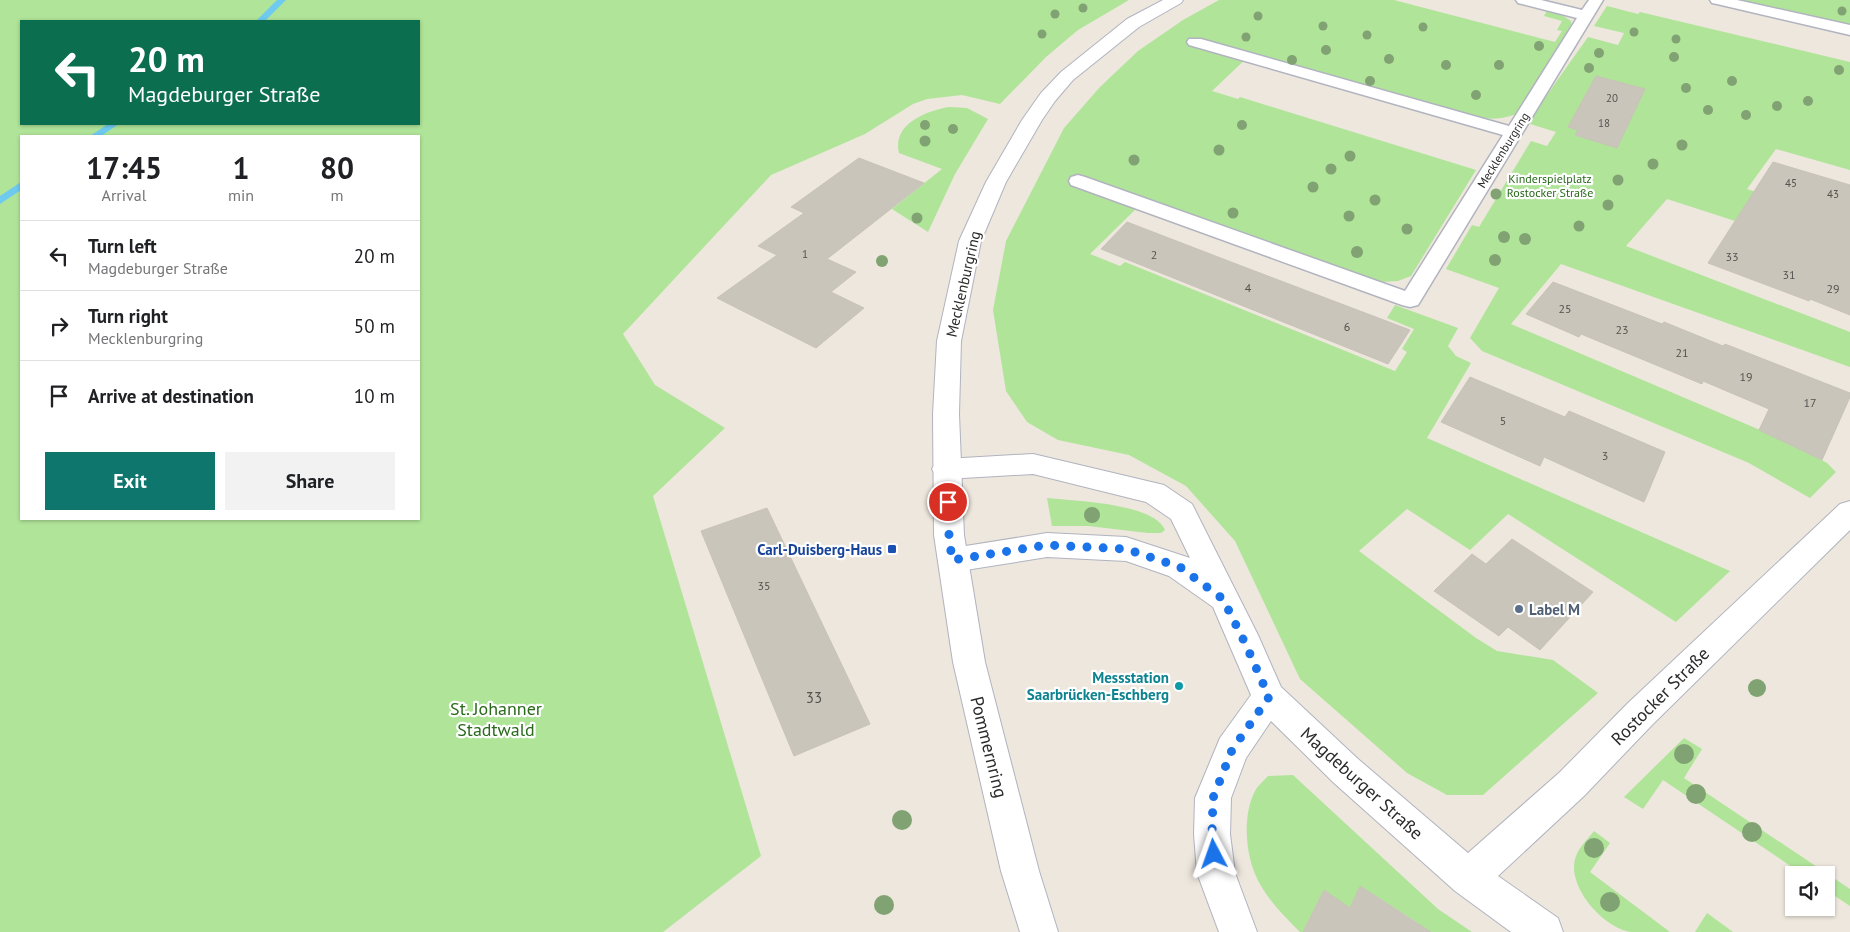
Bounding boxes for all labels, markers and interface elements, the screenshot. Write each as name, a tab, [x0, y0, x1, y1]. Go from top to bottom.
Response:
text: 20 m	[128, 36, 205, 82]
icon: left	[45, 40, 110, 105]
text: Magdeburger Straße	[128, 80, 320, 108]
house number: 20	[1606, 91, 1618, 105]
street label: Mecklenburgring	[1474, 109, 1532, 191]
house number: 18	[1598, 116, 1610, 130]
text: 17:45	[86, 148, 162, 187]
text: 1	[233, 148, 250, 187]
text: 80	[320, 148, 354, 187]
park label: Kinderspielplatz Rostocker Straße	[1507, 171, 1593, 200]
house number: 45	[1785, 176, 1797, 190]
text: Arrival	[102, 185, 146, 205]
text: min	[228, 185, 254, 205]
text: m	[331, 185, 344, 205]
house number: 43	[1827, 187, 1839, 201]
street label: Mecklenburgring	[942, 229, 984, 339]
text: Turn left	[88, 234, 157, 258]
icon: left	[45, 242, 73, 270]
text: 20 m	[354, 244, 395, 268]
house number: 1	[802, 246, 808, 261]
house number: 2	[1151, 247, 1157, 262]
house number: 33	[1725, 249, 1739, 264]
text: Magdeburger Straße	[88, 258, 228, 278]
house number: 31	[1782, 267, 1796, 282]
house number: 4	[1245, 280, 1252, 295]
house number: 29	[1826, 281, 1840, 296]
house number: 25	[1558, 301, 1572, 316]
text: Turn right	[88, 304, 168, 328]
icon: right	[45, 312, 73, 340]
text: 50 m	[354, 314, 395, 338]
house number: 6	[1344, 319, 1350, 334]
house number: 23	[1615, 322, 1629, 337]
text: Mecklenburgring	[88, 328, 203, 348]
house number: 21	[1675, 345, 1689, 360]
house number: 19	[1739, 369, 1753, 384]
icon: arrive	[45, 382, 73, 410]
text: Arrive at destination	[88, 384, 254, 408]
text: 10 m	[354, 384, 395, 408]
house number: 17	[1803, 395, 1817, 410]
house number: 5	[1500, 413, 1506, 428]
house number: 3	[1602, 448, 1608, 463]
button: Exit	[45, 452, 215, 510]
button: Share	[225, 452, 395, 510]
pin	[927, 481, 969, 523]
icon: arrive	[934, 488, 962, 516]
place label: Carl-Duisberg-Haus	[757, 540, 882, 559]
marker: Carl-Duisberg-Haus	[886, 543, 898, 555]
house number: 35	[757, 578, 771, 593]
place label: Label M	[1529, 600, 1580, 619]
marker: Label M	[1513, 603, 1525, 615]
street label: Rostocker Straße	[1606, 642, 1714, 750]
place label: Messstation Saarbrücken-Eschberg	[1027, 668, 1169, 704]
marker: Messstation Saarbrücken-Eschberg	[1173, 680, 1185, 692]
house number: 33	[806, 688, 822, 707]
street label: Pommernring	[965, 694, 1013, 800]
park label: St. Johanner Stadtwald	[450, 697, 542, 741]
street label: Magdeburger Straße	[1296, 722, 1428, 844]
position arrow	[1187, 827, 1239, 879]
map controls	[1785, 866, 1835, 916]
button: sound	[1785, 866, 1835, 916]

